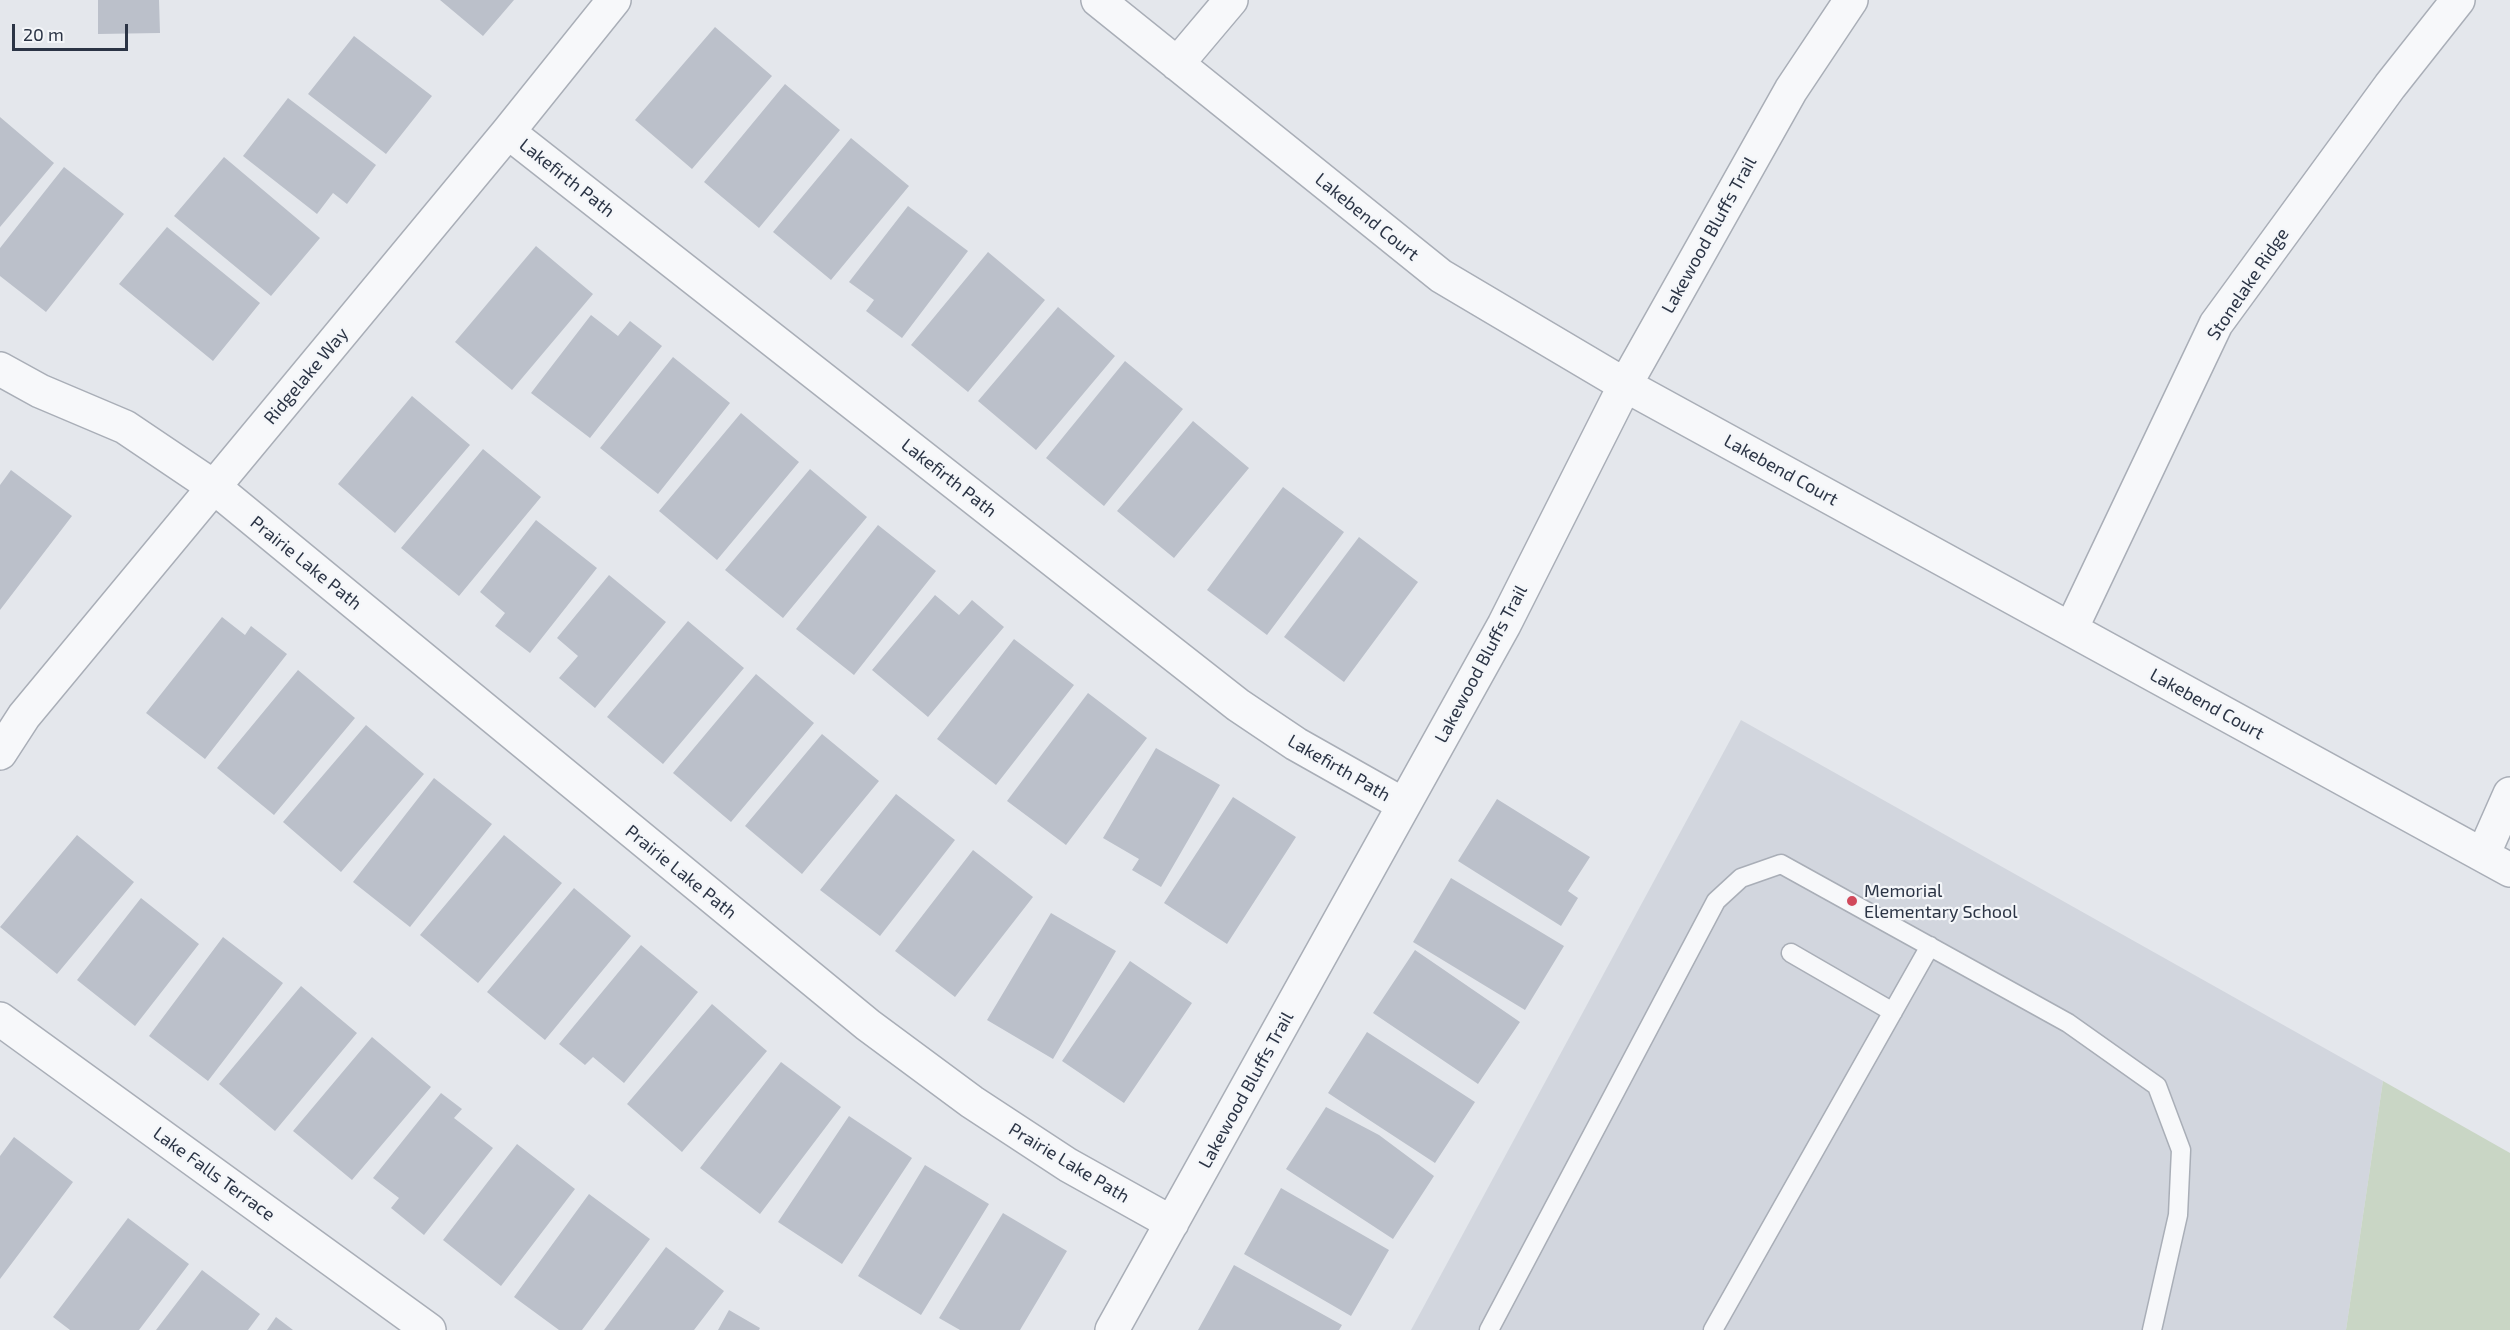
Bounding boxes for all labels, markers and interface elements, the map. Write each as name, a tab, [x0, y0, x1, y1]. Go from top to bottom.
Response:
scale bar	[15, 12, 130, 50]
text: 20 m	[23, 23, 64, 45]
street label: Lakefirth Path	[515, 134, 619, 222]
street label: Lakewood Bluffs Trail	[1657, 153, 1761, 317]
street label: Lakebend Court	[1311, 169, 1423, 265]
street label: Stonelake Ridge	[2203, 224, 2293, 344]
street label: Ridgelake Way	[259, 323, 353, 429]
street label: Lakebend Court	[1720, 430, 1842, 510]
street label: Lakefirth Path	[897, 434, 1001, 522]
street label: Prairie Lake Path	[246, 511, 366, 615]
street label: Lakewood Bluffs Trail	[1430, 581, 1532, 747]
street label: Lakebend Court	[2146, 664, 2268, 744]
street label: Lakefirth Path	[1284, 730, 1394, 806]
street label: Prairie Lake Path	[621, 820, 741, 924]
place label: Memorial Elementary School	[1864, 880, 2018, 922]
marker: Memorial Elementary School	[1845, 894, 1859, 908]
street label: Lakewood Bluffs Trail	[1194, 1008, 1298, 1172]
street label: Prairie Lake Path	[1005, 1118, 1133, 1208]
street label: Lake Falls Terrace	[149, 1123, 279, 1225]

